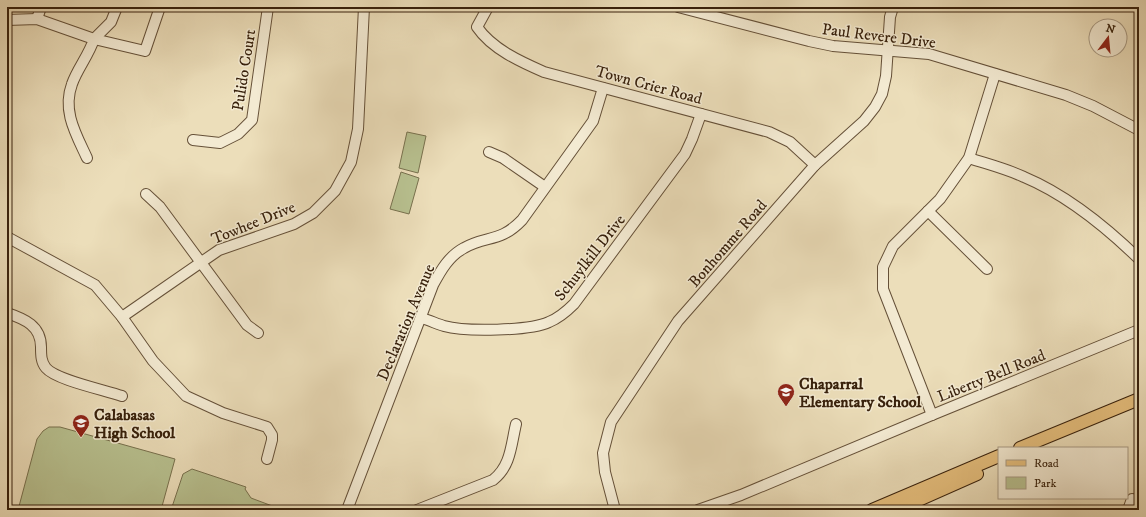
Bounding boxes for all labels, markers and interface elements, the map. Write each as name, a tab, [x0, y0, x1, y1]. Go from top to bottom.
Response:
north arrow	[1088, 18, 1128, 58]
street label: Paul Revere Drive	[821, 19, 937, 53]
text: N	[1104, 21, 1117, 37]
street label: Pulido Court	[228, 28, 260, 112]
street label: Town Crier Road	[593, 61, 704, 109]
street label: Bonhomme Road	[684, 196, 771, 292]
street label: Towhee Drive	[208, 197, 299, 249]
street label: Schuylkill Drive	[550, 210, 630, 305]
street label: Declaration Avenue	[372, 261, 440, 384]
street label: Liberty Bell Road	[934, 345, 1048, 407]
place label: Chaparral Elementary School	[799, 374, 923, 412]
school or university icon: Chaparral Elementary School	[776, 382, 796, 407]
place label: Calabasas High School	[94, 405, 176, 443]
school or university icon: Calabasas High School	[71, 413, 91, 438]
legend	[998, 447, 1128, 499]
text: Road	[1034, 456, 1059, 471]
text: Park	[1034, 476, 1056, 491]

